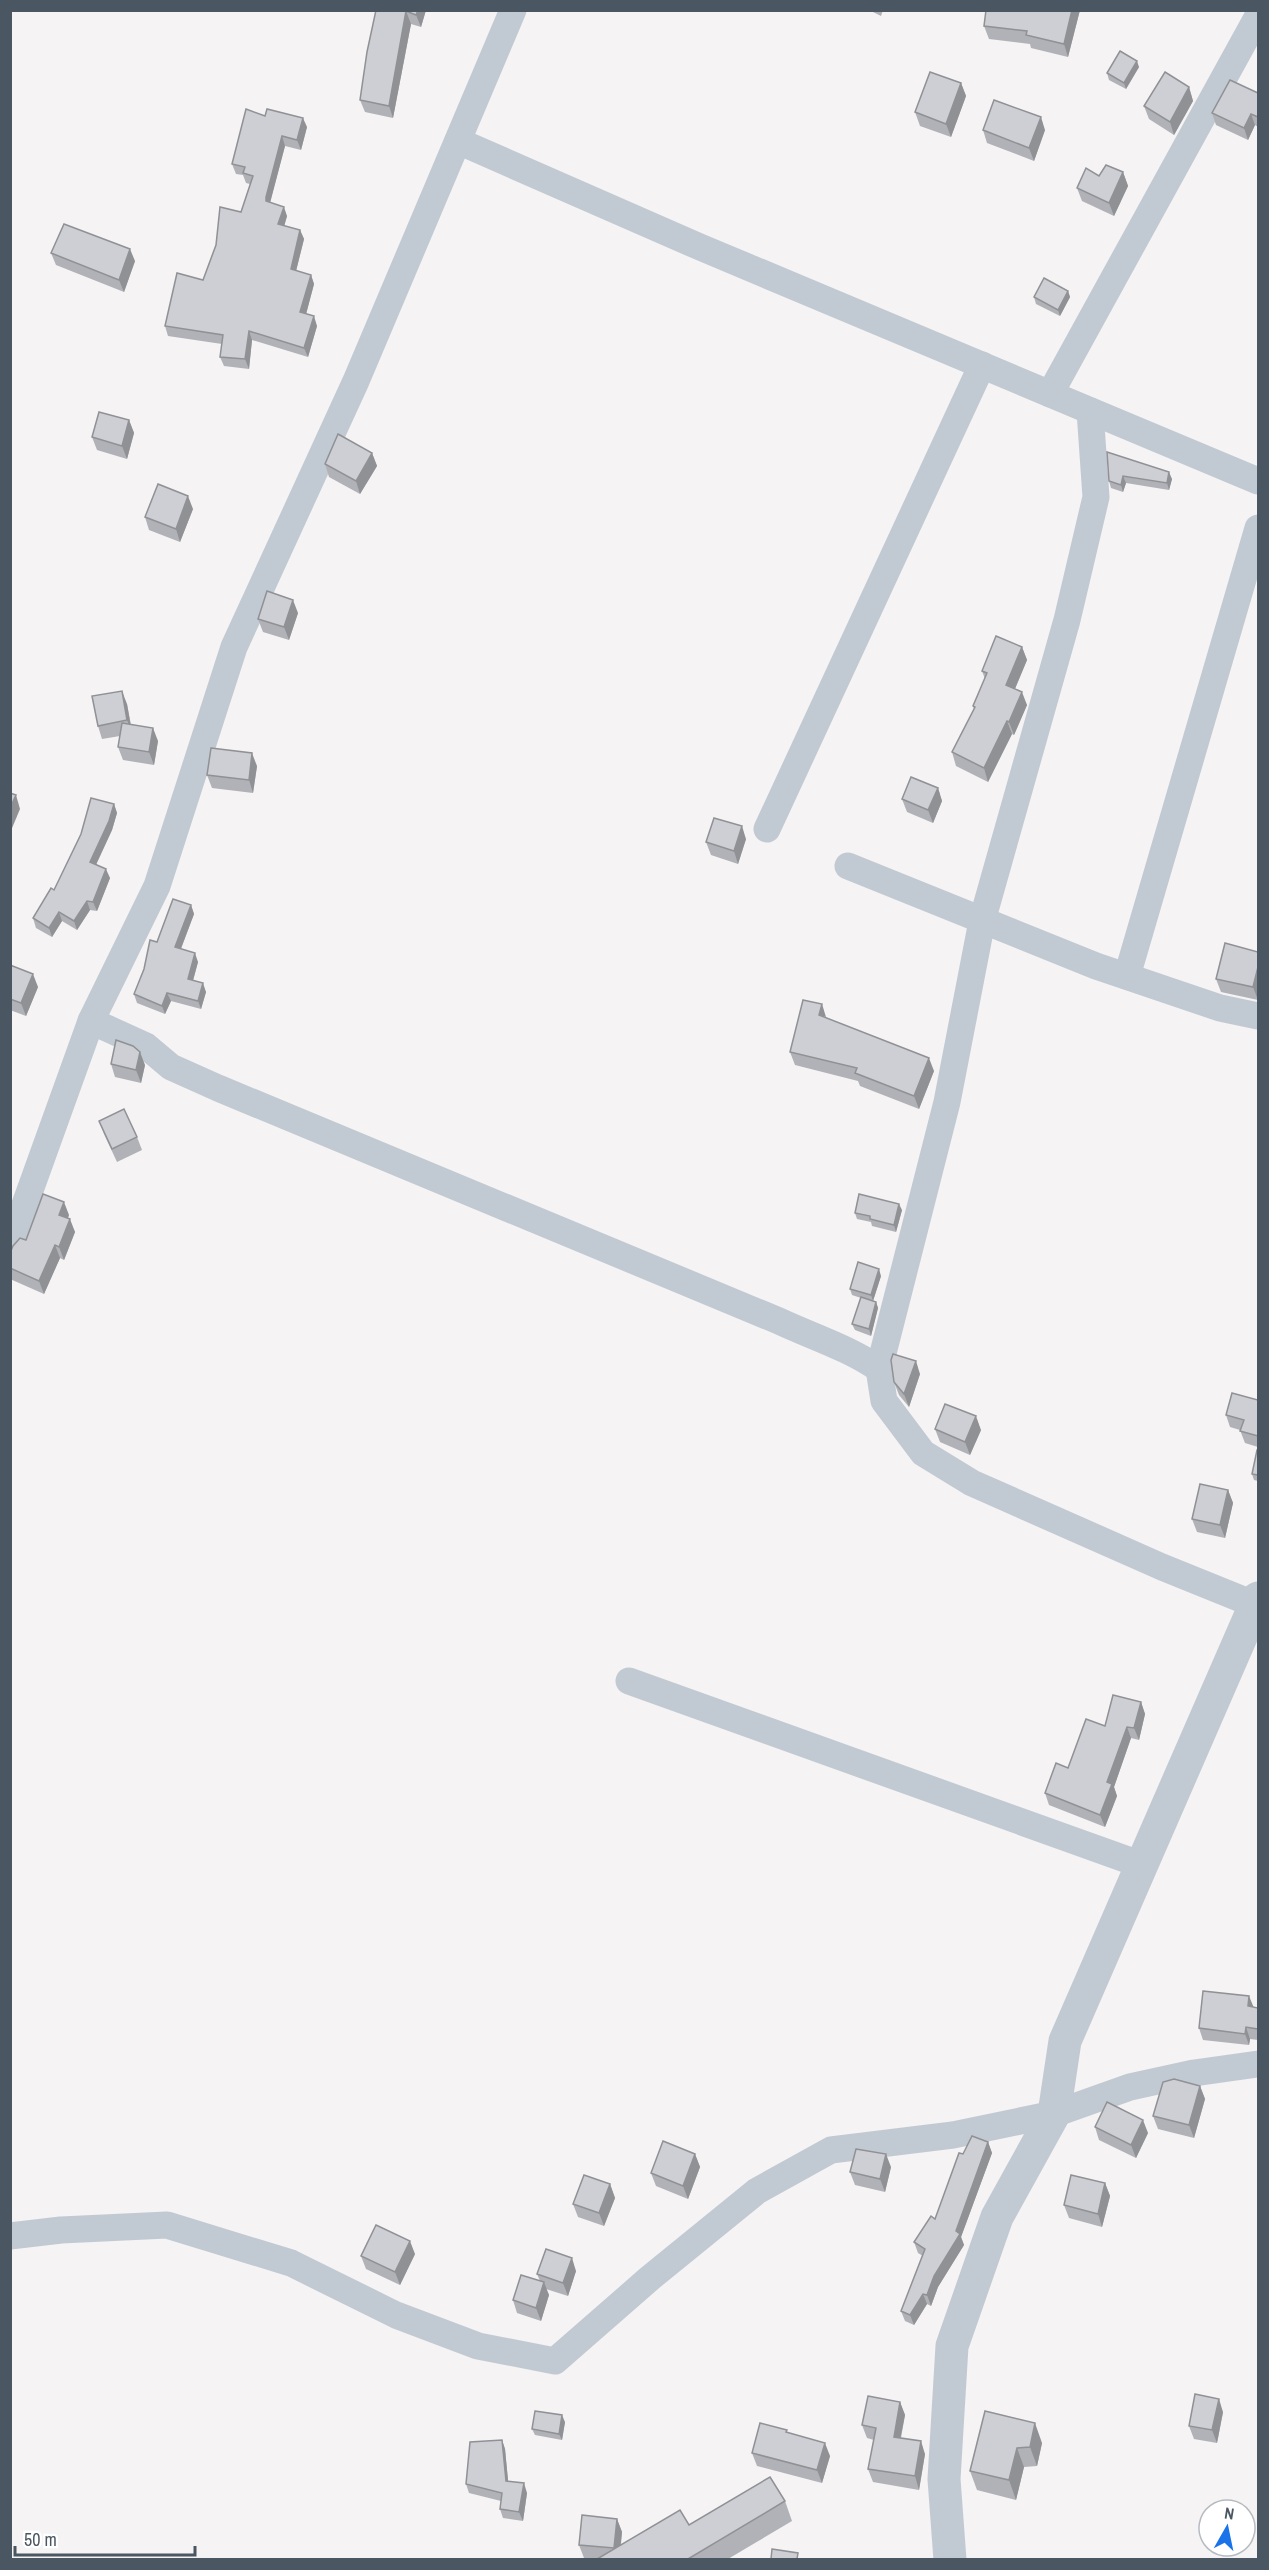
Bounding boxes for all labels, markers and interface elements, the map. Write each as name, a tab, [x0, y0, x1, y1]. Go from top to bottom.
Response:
north arrow	[1197, 2498, 1257, 2558]
text: N	[1223, 2502, 1236, 2525]
scale bar	[15, 2519, 195, 2557]
text: 50 m	[24, 2527, 57, 2552]

